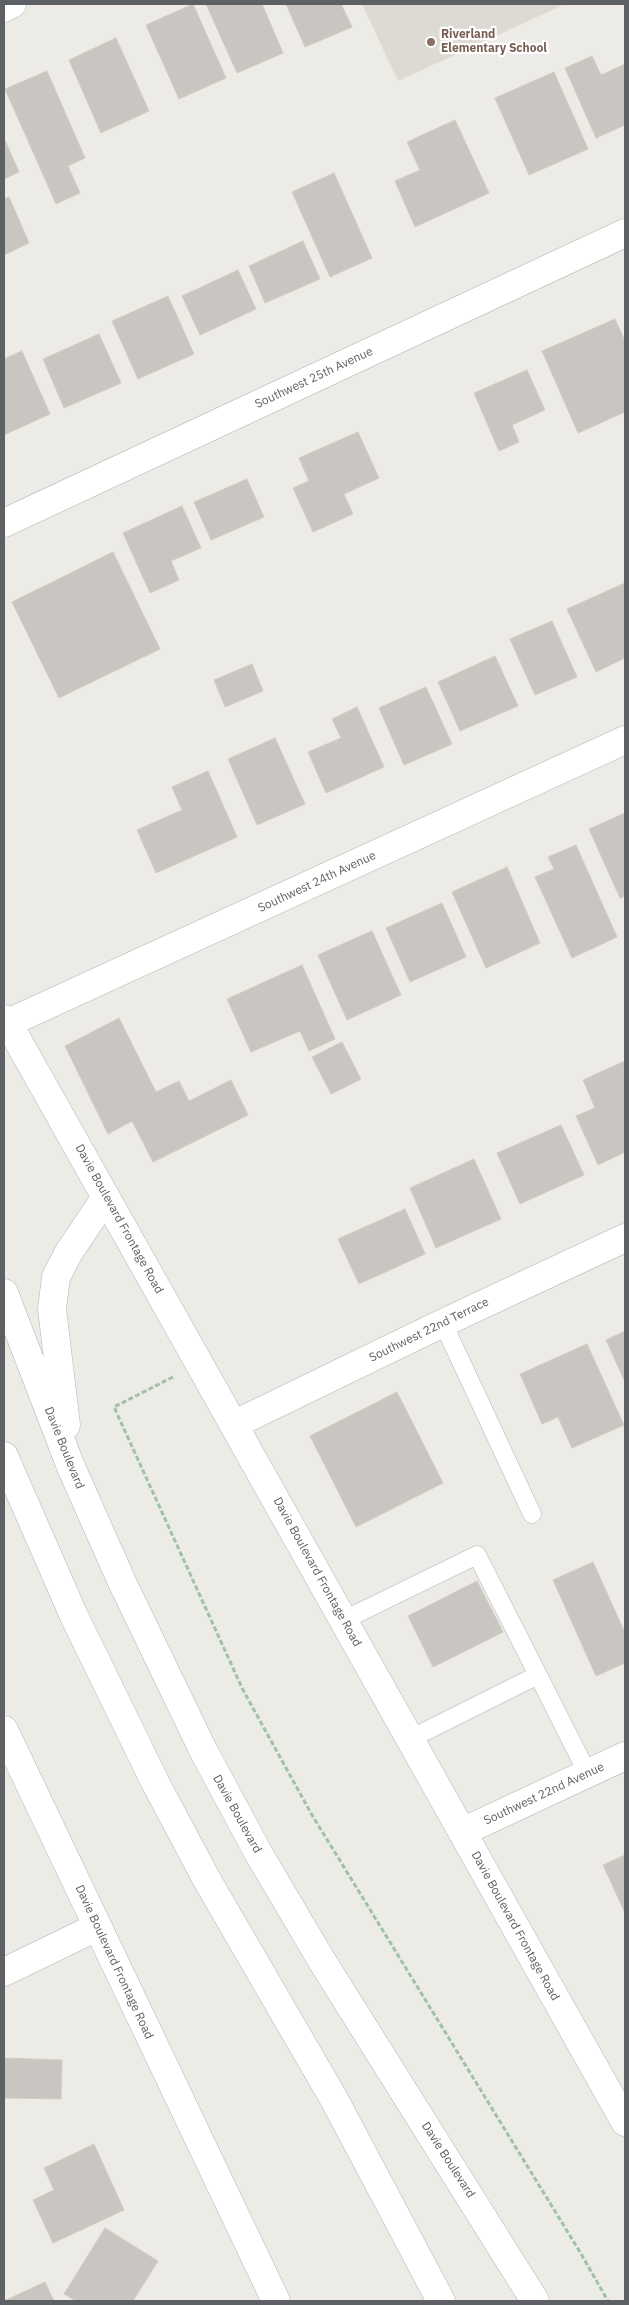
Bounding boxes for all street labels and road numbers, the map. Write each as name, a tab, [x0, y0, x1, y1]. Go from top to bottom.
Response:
street label: Southwest 25th Avenue	[253, 344, 375, 412]
street label: Southwest 24th Avenue	[256, 848, 378, 916]
street label: Davie Boulevard Frontage Road	[72, 1142, 166, 1296]
street label: Southwest 22nd Terrace	[367, 1295, 491, 1365]
street label: Davie Boulevard	[41, 1405, 87, 1491]
street label: Davie Boulevard Frontage Road	[270, 1495, 364, 1649]
street label: Southwest 22nd Avenue	[482, 1760, 606, 1828]
street label: Davie Boulevard	[210, 1772, 264, 1856]
street label: Davie Boulevard Frontage Road	[468, 1849, 562, 2003]
street label: Davie Boulevard Frontage Road	[72, 1883, 156, 2041]
street label: Davie Boulevard	[418, 2119, 478, 2201]

